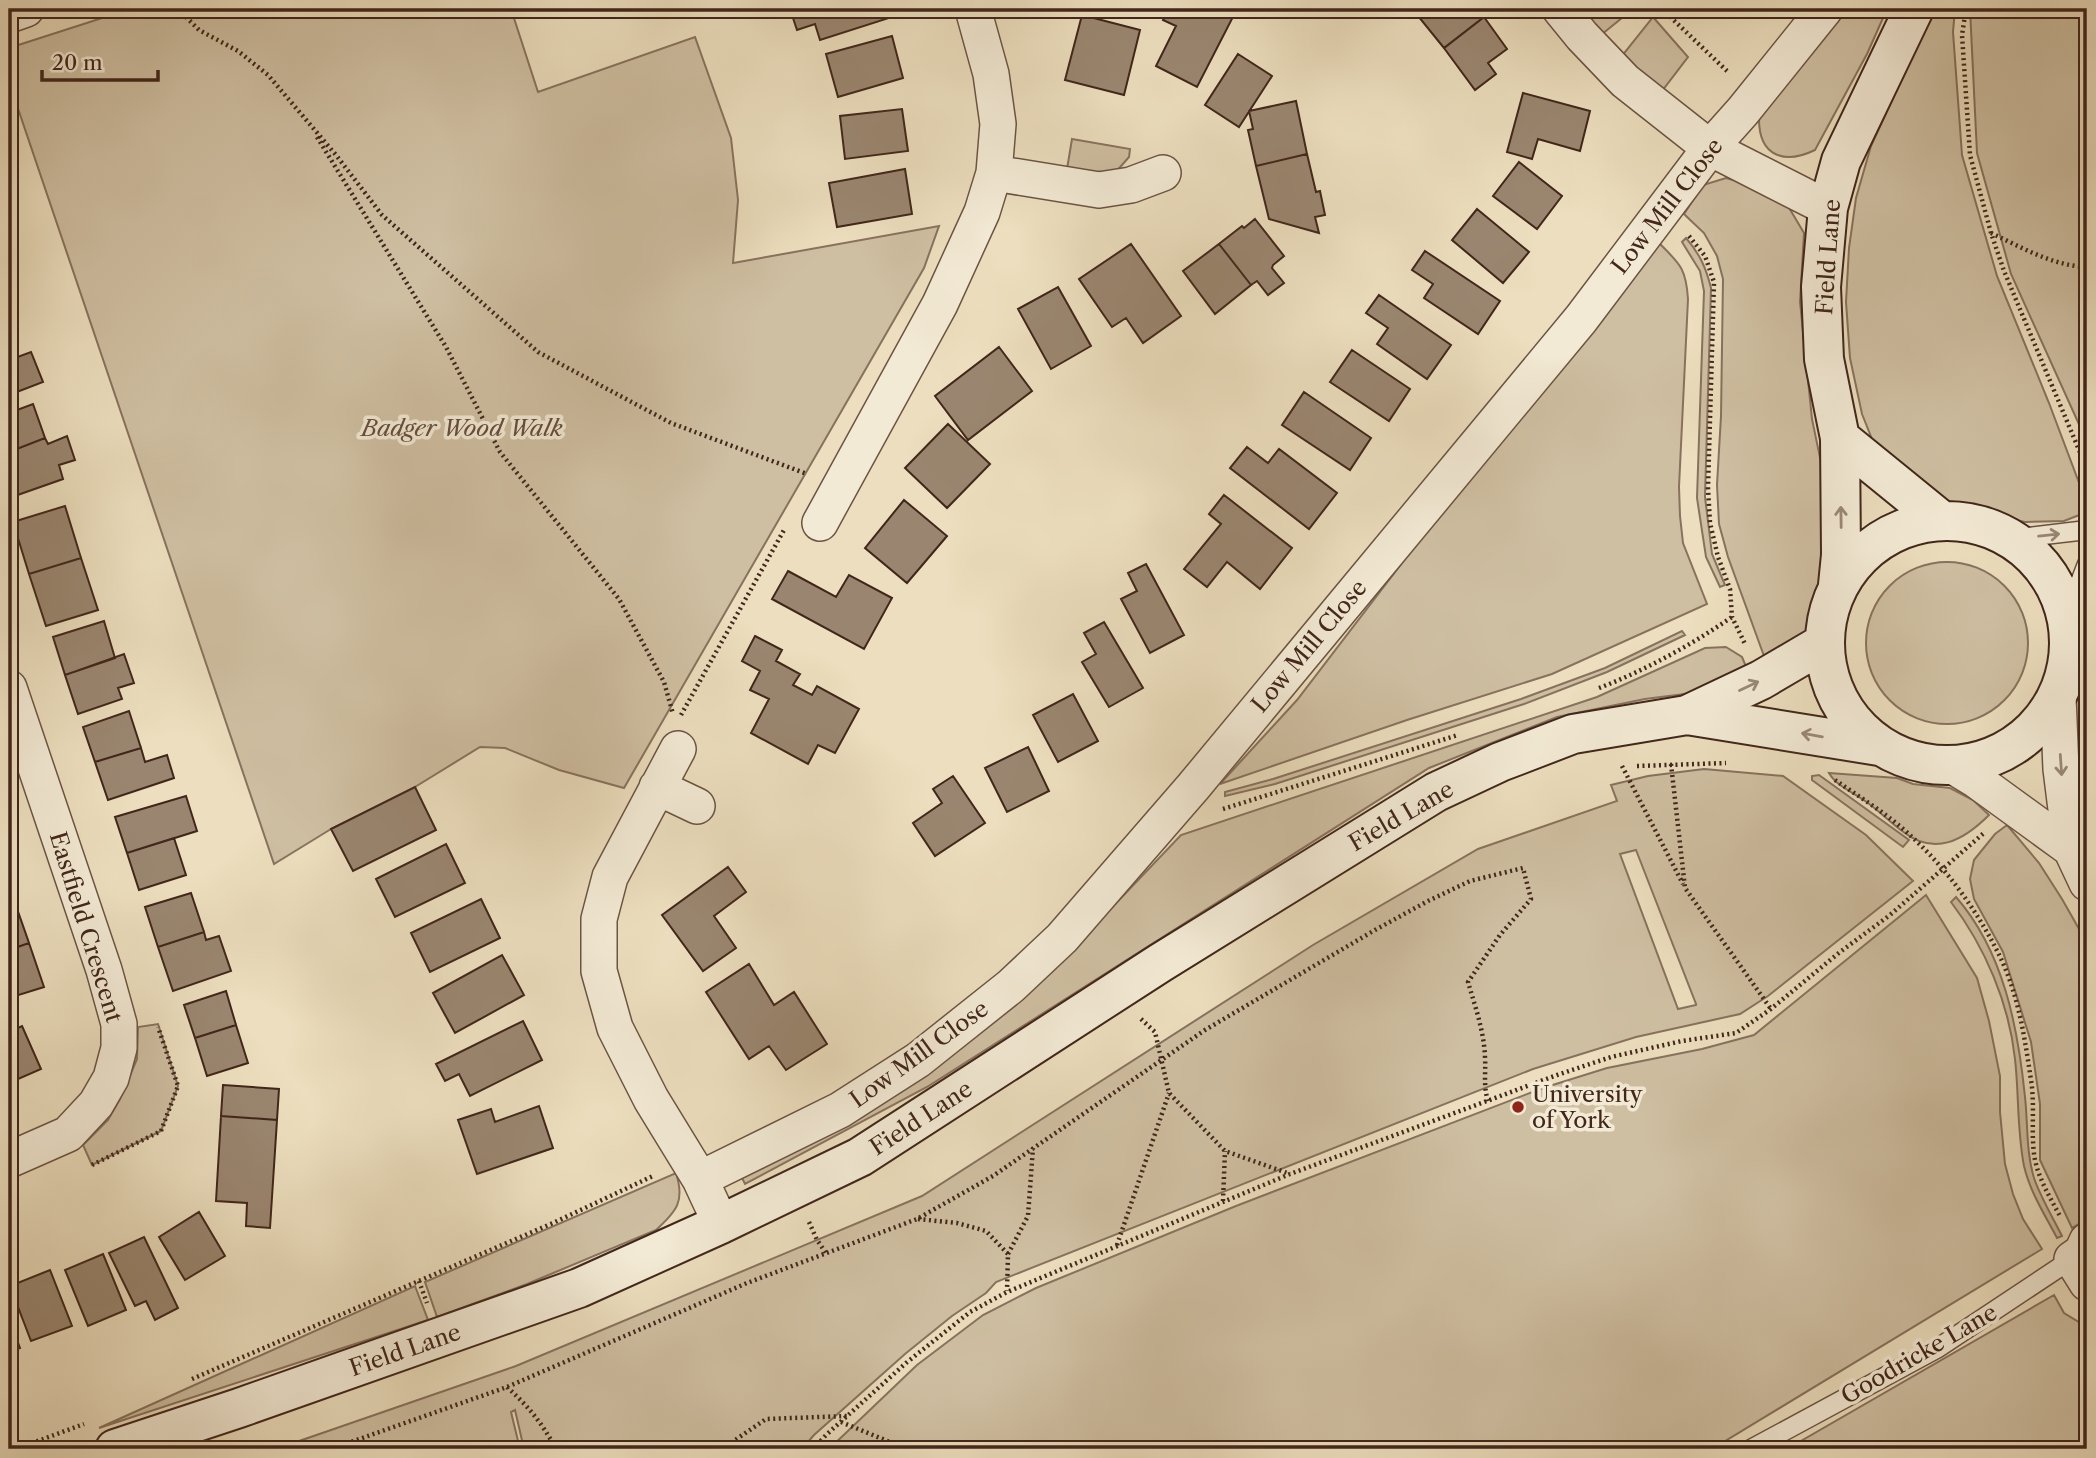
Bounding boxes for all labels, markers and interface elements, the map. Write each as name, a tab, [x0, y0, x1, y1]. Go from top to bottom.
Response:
scale bar	[42, 38, 158, 82]
text: 20 m	[52, 50, 103, 75]
street label: Low Mill Close	[1605, 133, 1729, 279]
street label: Field Lane	[1810, 198, 1846, 316]
park label: Badger Wood Walk	[359, 414, 563, 442]
one-way arrow	[1834, 506, 1847, 529]
one-way arrow	[2038, 529, 2060, 542]
street label: Low Mill Close	[1245, 574, 1373, 718]
one-way arrow	[1738, 679, 1759, 692]
one-way arrow	[1801, 728, 1824, 741]
one-way arrow	[2055, 754, 2068, 776]
street label: Field Lane	[1344, 775, 1458, 857]
street label: Eastfield Crescent	[44, 828, 128, 1026]
street label: Low Mill Close	[844, 994, 994, 1114]
street label: Field Lane	[865, 1075, 977, 1161]
place label: University of York	[1532, 1080, 1643, 1134]
marker: University of York	[1510, 1099, 1526, 1115]
street label: Goodricke Lane	[1836, 1298, 2002, 1410]
street label: Field Lane	[345, 1318, 465, 1382]

